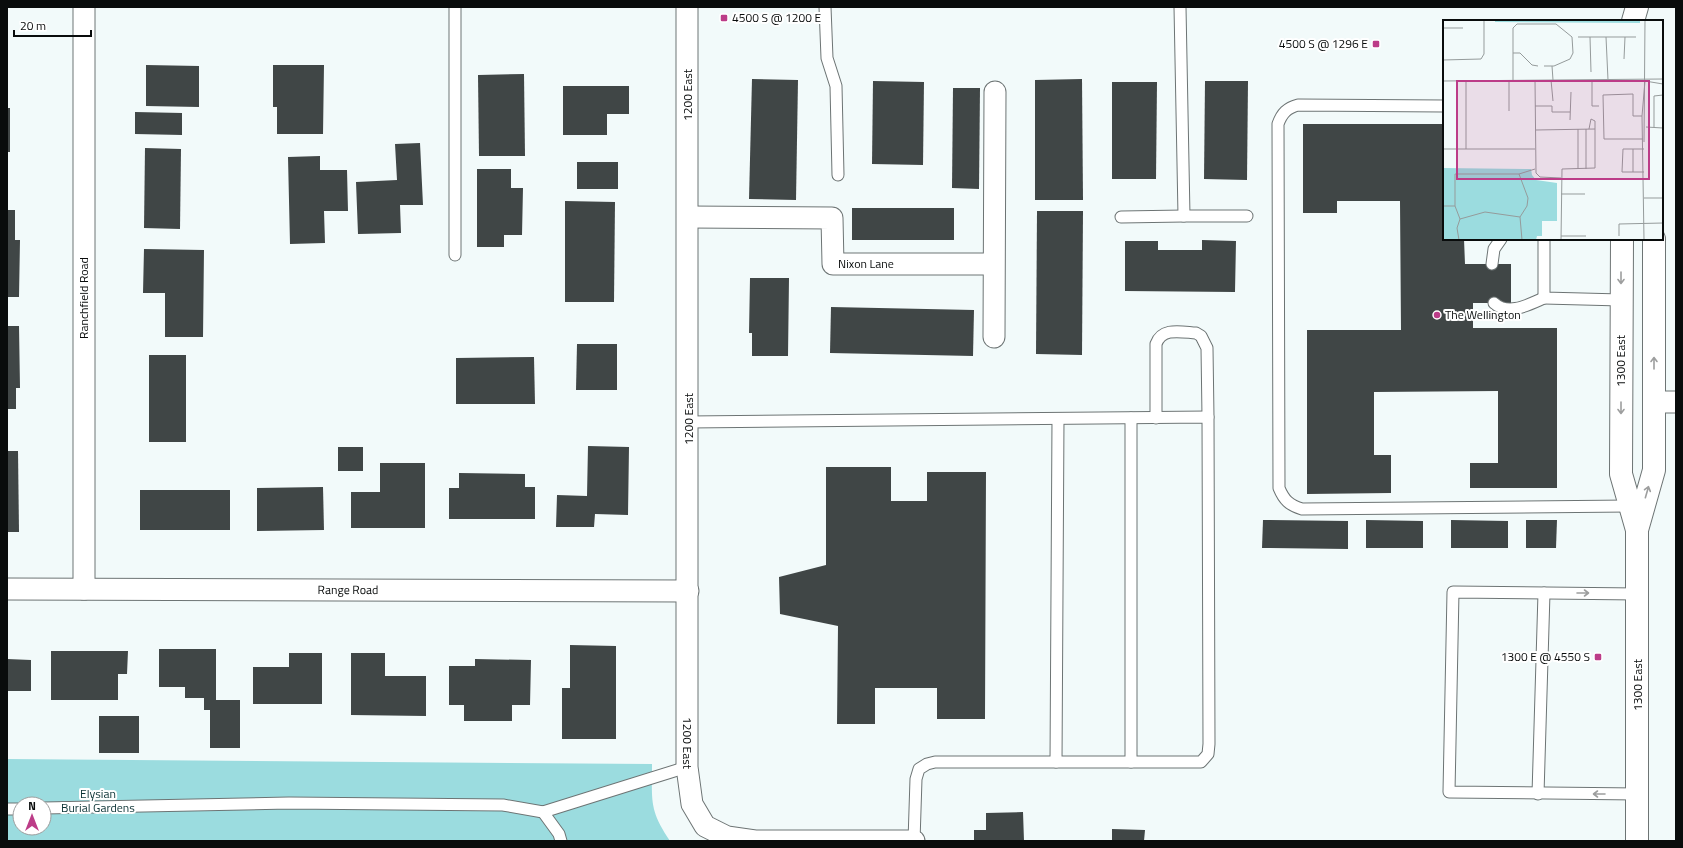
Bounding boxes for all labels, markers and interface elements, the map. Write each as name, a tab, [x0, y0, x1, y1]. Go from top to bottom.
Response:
place label: 4500 S @ 1200 E	[732, 8, 822, 27]
scale bar	[14, 12, 91, 38]
marker: 4500 S @ 1200 E	[719, 13, 729, 23]
text: 20 m	[20, 16, 46, 35]
inset map	[1443, 20, 1663, 240]
place label: 4500 S @ 1296 E	[1279, 34, 1368, 53]
marker: 4500 S @ 1296 E	[1371, 39, 1381, 49]
street label: 1200 East	[678, 68, 697, 121]
street label: Nixon Lane	[838, 254, 894, 273]
street label: Ranchfield Road	[74, 257, 93, 339]
one-way arrow	[1617, 271, 1625, 284]
place label: The Wellington	[1445, 305, 1521, 324]
marker: The Wellington	[1432, 310, 1442, 320]
street label: 1300 East	[1611, 334, 1630, 387]
one-way arrow	[1650, 357, 1658, 370]
street label: 1200 East	[679, 392, 698, 445]
one-way arrow	[1617, 401, 1625, 414]
one-way arrow	[1644, 486, 1651, 499]
street label: Range Road	[318, 580, 378, 599]
one-way arrow	[1576, 589, 1589, 597]
place label: 1300 E @ 4550 S	[1501, 647, 1590, 666]
marker: 1300 E @ 4550 S	[1593, 652, 1603, 662]
street label: 1300 East	[1628, 658, 1647, 711]
street label: 1200 East	[678, 717, 697, 770]
park label: Elysian Burial Gardens	[61, 784, 135, 817]
one-way arrow	[1593, 790, 1606, 798]
north arrow	[12, 796, 52, 836]
text: N	[28, 798, 36, 814]

